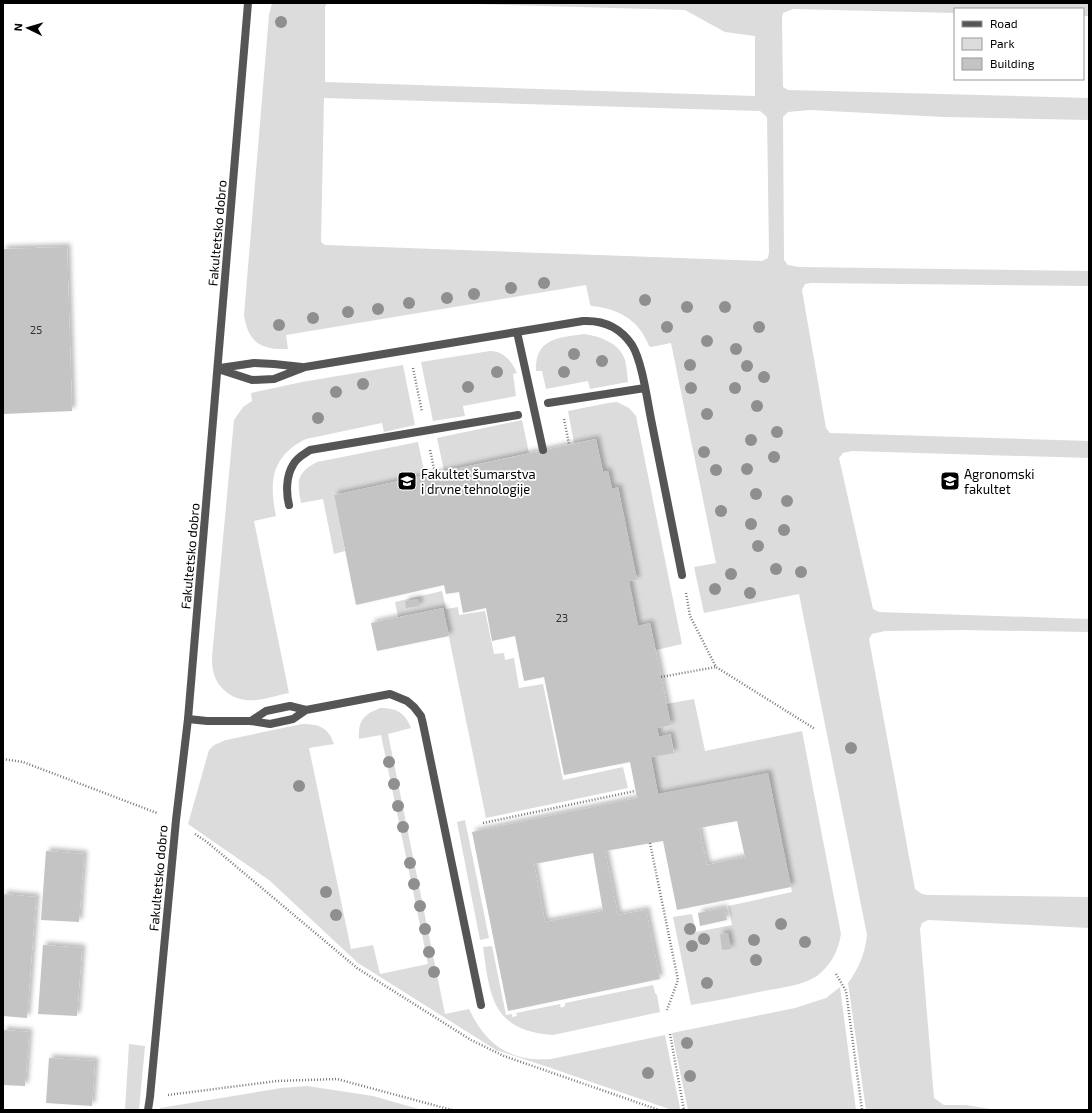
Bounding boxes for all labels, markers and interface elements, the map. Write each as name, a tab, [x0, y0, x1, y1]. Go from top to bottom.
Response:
north arrow	[8, 8, 48, 48]
legend	[954, 8, 1084, 80]
text: Road	[990, 16, 1018, 30]
text: N	[11, 23, 24, 32]
text: Park	[990, 36, 1015, 50]
text: Building	[990, 56, 1035, 70]
street label: Fakultetsko dobro	[204, 179, 230, 287]
house number: 25	[30, 323, 42, 336]
place label: Fakultet šumarstva i drvne tehnologije	[421, 466, 536, 497]
place label: Agronomski fakultet	[964, 466, 1035, 497]
school or university icon: Fakultet šumarstva i drvne tehnologije	[396, 470, 418, 492]
school or university icon: Agronomski fakultet	[939, 470, 961, 492]
street label: Fakultetsko dobro	[177, 502, 203, 610]
house number: 23	[556, 611, 568, 624]
street label: Fakultetsko dobro	[145, 824, 171, 932]

